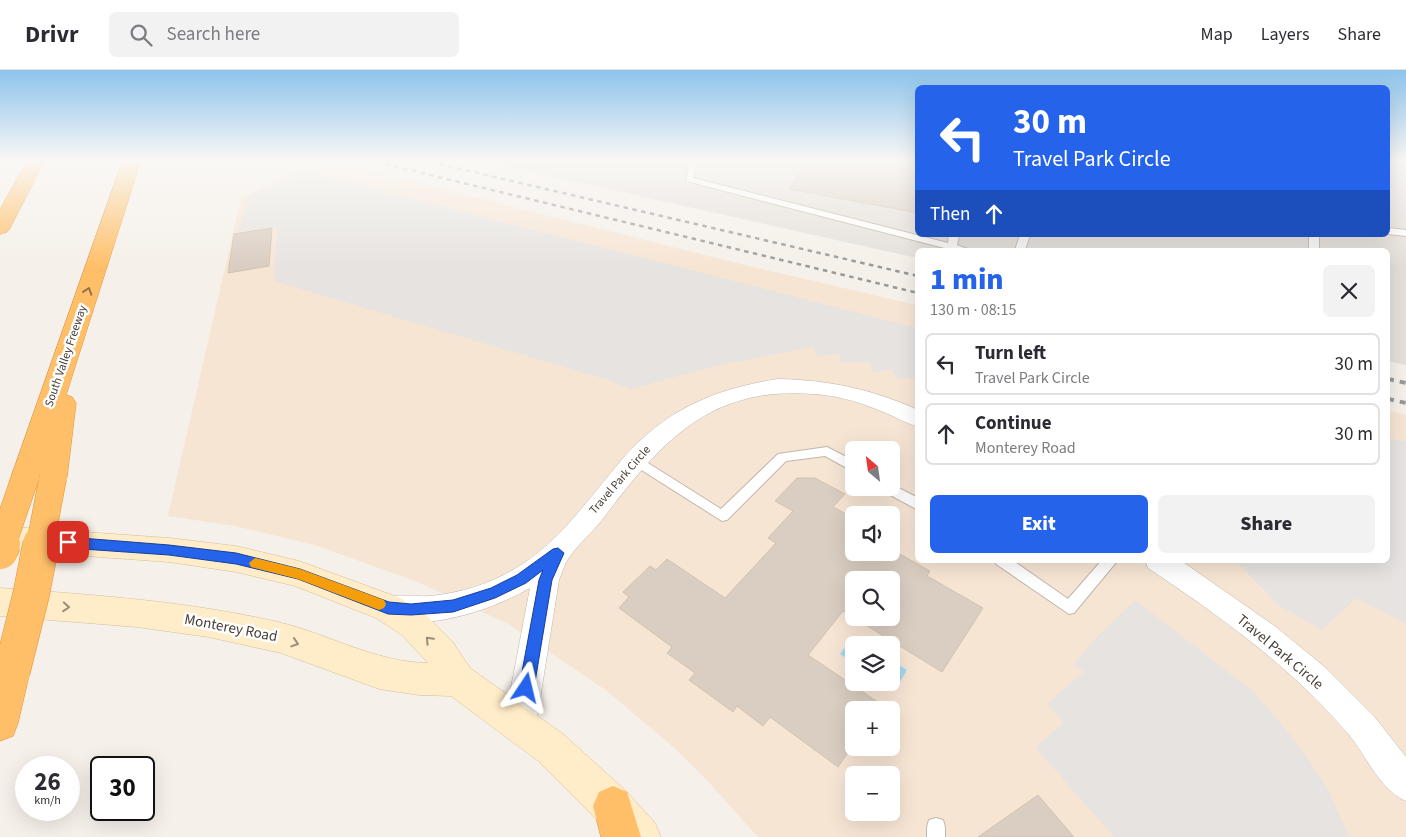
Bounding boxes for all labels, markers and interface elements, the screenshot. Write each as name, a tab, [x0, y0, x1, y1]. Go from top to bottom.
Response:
search box	[109, 12, 459, 57]
text: Drivr	[25, 17, 79, 52]
icon: search	[127, 21, 155, 49]
text: Search here	[167, 21, 260, 48]
text: Map	[1201, 22, 1233, 47]
text: Layers	[1261, 22, 1310, 47]
text: Share	[1338, 22, 1381, 47]
text: 30 m	[1013, 97, 1087, 147]
icon: left	[930, 105, 995, 170]
text: Travel Park Circle	[1013, 143, 1171, 175]
icon: ahead	[980, 200, 1008, 228]
text: Then	[930, 201, 970, 228]
text: 1 min	[930, 258, 1004, 301]
button: close	[1323, 265, 1375, 317]
one-way arrow	[82, 287, 92, 296]
text: 130 m · 08:15	[930, 299, 1017, 321]
street label: South Valley Freeway	[41, 303, 91, 409]
text: Turn left	[975, 340, 1046, 367]
icon: left	[932, 350, 960, 378]
text: 30 m	[1335, 351, 1373, 378]
text: Travel Park Circle	[975, 367, 1090, 389]
text: Continue	[975, 410, 1052, 437]
icon: ahead	[932, 420, 960, 448]
text: 30 m	[1335, 421, 1373, 448]
text: Monterey Road	[975, 437, 1076, 459]
north arrow	[845, 441, 900, 496]
map controls	[845, 441, 900, 821]
street label: Travel Park Circle	[585, 442, 655, 518]
button: Exit	[930, 495, 1148, 553]
button: Share	[1158, 495, 1375, 553]
button: sound	[845, 506, 900, 561]
pin	[47, 521, 89, 563]
icon: arrive	[54, 528, 82, 556]
button: search	[845, 571, 900, 626]
one-way arrow	[62, 601, 70, 612]
street label: Monterey Road	[183, 609, 279, 647]
street label: Travel Park Circle	[1232, 609, 1328, 695]
button: layers	[845, 636, 900, 691]
one-way arrow	[291, 637, 299, 647]
one-way arrow	[426, 637, 435, 646]
position arrow	[499, 661, 551, 713]
button: +	[845, 701, 900, 756]
speed limit sign: 30	[90, 756, 155, 821]
text: 26	[34, 764, 61, 800]
button: −	[845, 766, 900, 821]
text: km/h	[34, 792, 61, 809]

